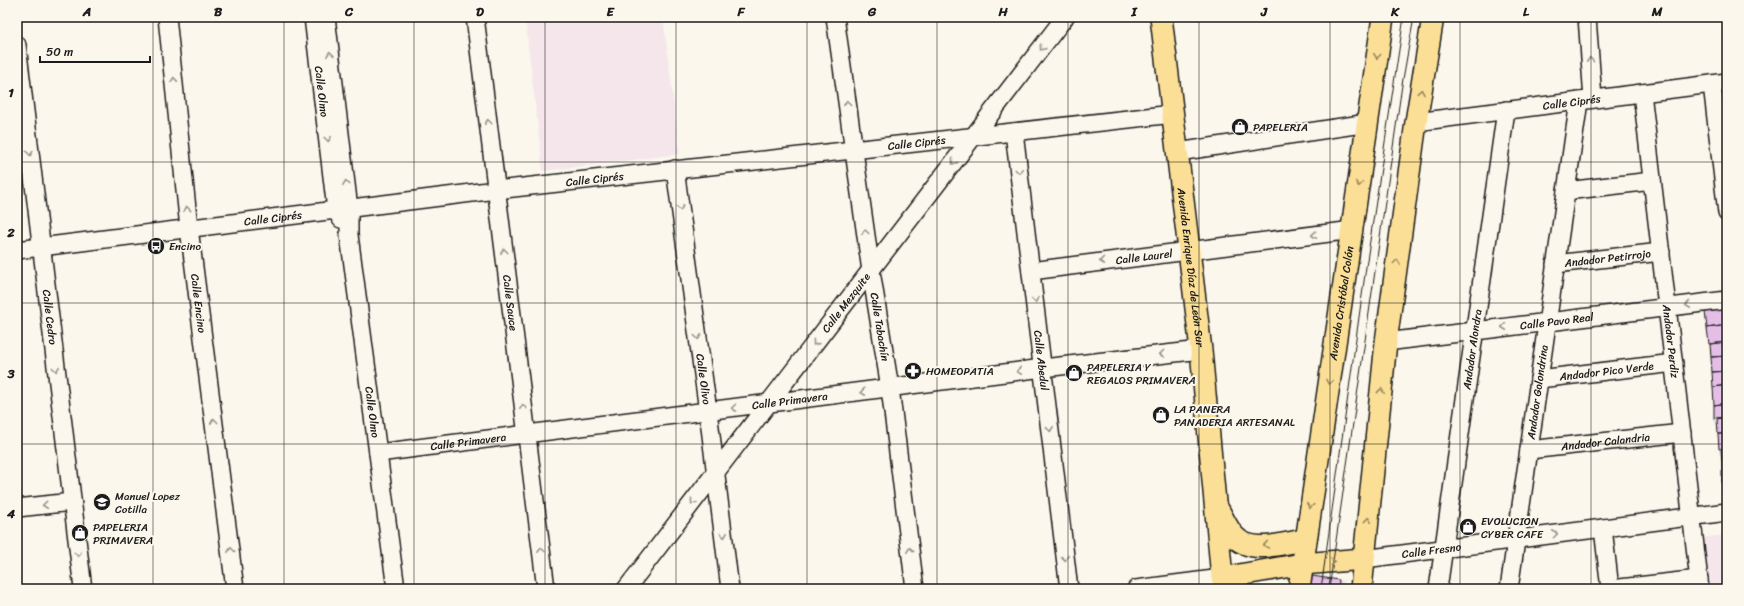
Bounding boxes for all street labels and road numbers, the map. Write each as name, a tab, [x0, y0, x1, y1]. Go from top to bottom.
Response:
street label: Calle Olmo	[309, 65, 334, 119]
street label: Calle Ciprés	[1542, 89, 1603, 115]
street label: Calle Ciprés	[887, 130, 948, 155]
street label: Calle Ciprés	[565, 166, 626, 192]
street label: Avenida Enrique Díaz de León Sur	[1172, 186, 1210, 349]
street label: Calle Ciprés	[243, 205, 304, 231]
street label: Calle Laurel	[1115, 243, 1174, 270]
street label: Andador Petirrojo	[1562, 244, 1652, 272]
street label: Avenida Cristóbal Colón	[1323, 245, 1359, 362]
street label: Calle Mezquite	[816, 268, 876, 337]
street label: Calle Encino	[185, 273, 212, 334]
street label: Calle Sauce	[498, 273, 523, 332]
street label: Calle Cedro	[37, 288, 63, 346]
street label: Calle Tabachín	[865, 291, 895, 362]
street label: Andador Perdiz	[1657, 303, 1685, 380]
street label: Calle Pavo Real	[1519, 307, 1595, 335]
street label: Andador Alondra	[1457, 308, 1487, 392]
street label: Calle Abedul	[1028, 329, 1055, 392]
street label: Andador Golondrina	[1521, 343, 1553, 441]
street label: Calle Olivo	[691, 352, 717, 406]
street label: Andador Pico Verde	[1557, 356, 1655, 386]
street label: Calle Olmo	[360, 385, 385, 439]
street label: Calle Primavera	[751, 386, 829, 415]
street label: Calle Primavera	[429, 427, 508, 456]
street label: Andador Calandria	[1559, 427, 1651, 456]
street label: Calle Fresno	[1401, 537, 1463, 564]

